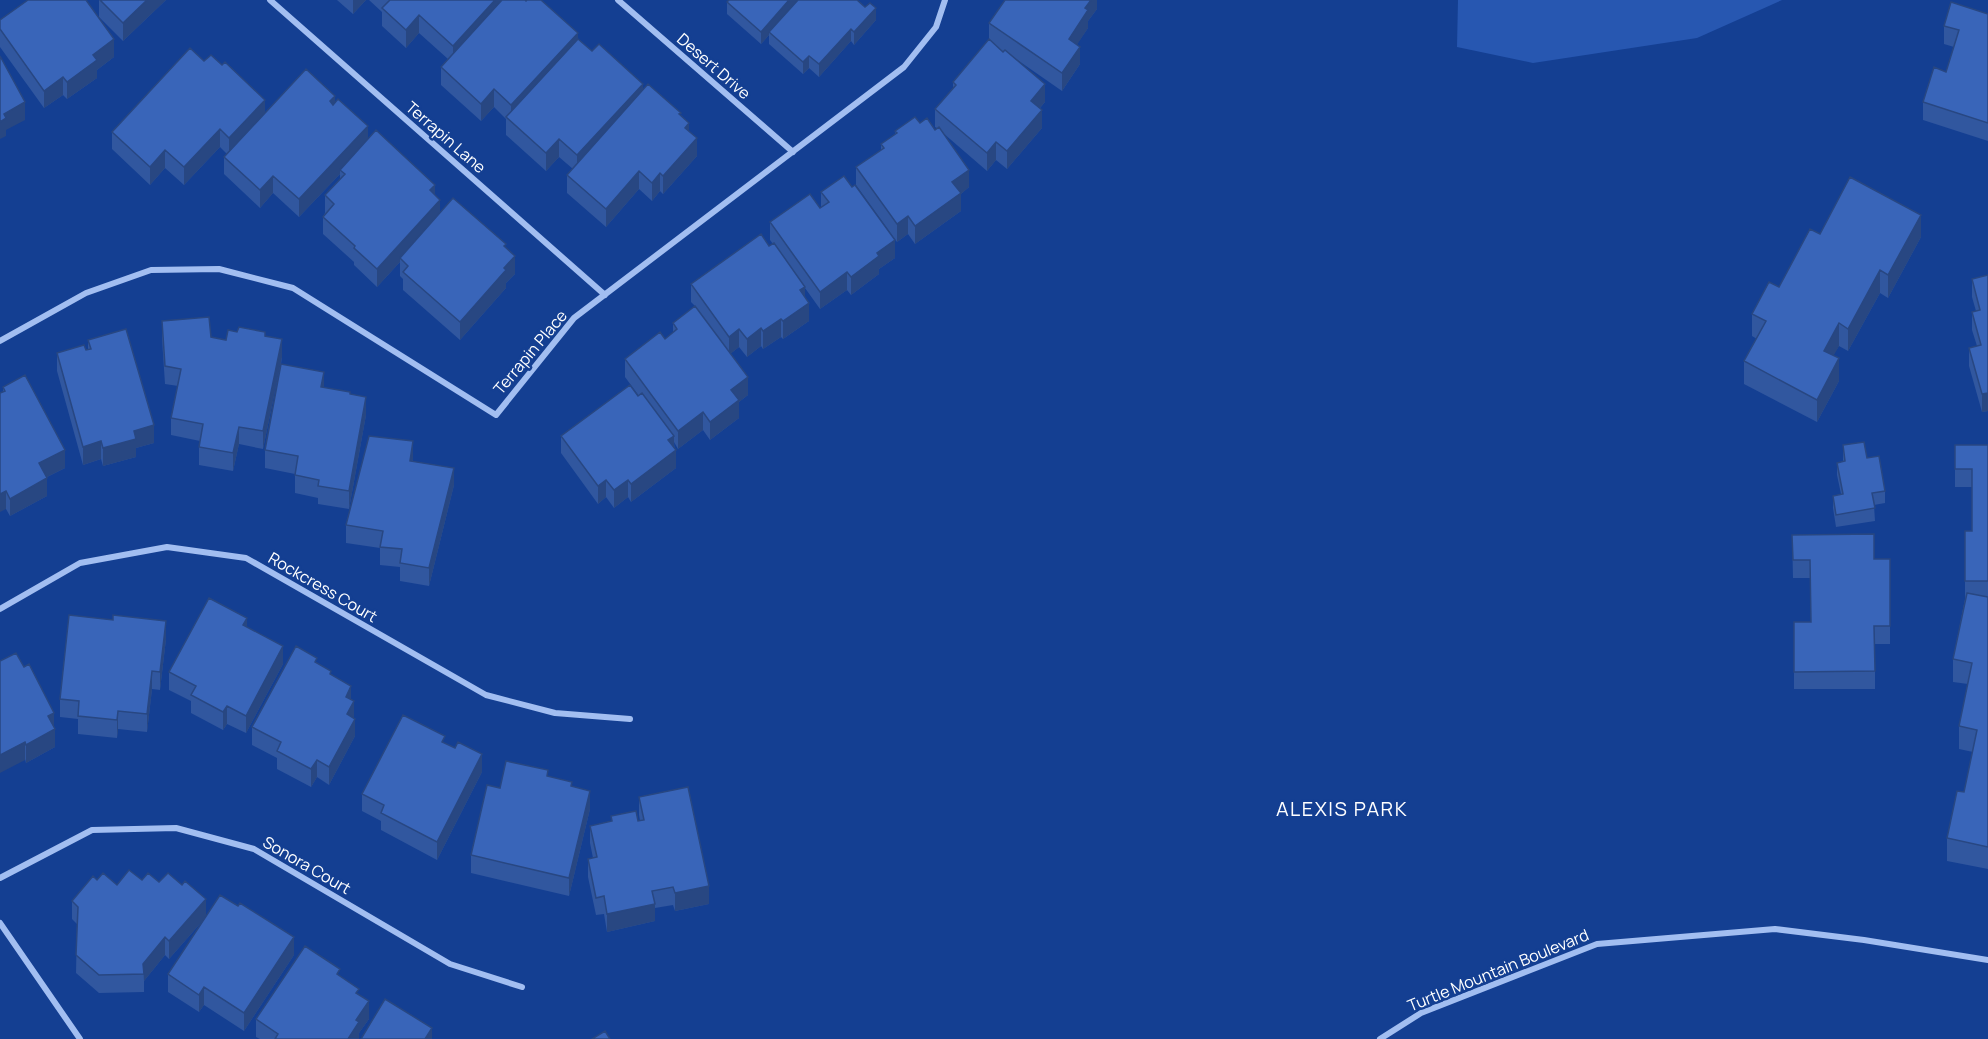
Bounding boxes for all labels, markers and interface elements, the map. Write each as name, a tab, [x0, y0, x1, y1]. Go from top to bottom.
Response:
street label: Desert Drive	[673, 28, 755, 104]
street label: Terrapin Lane	[401, 96, 491, 178]
street label: Terrapin Place	[488, 305, 572, 399]
street label: Rockcress Court	[264, 547, 382, 627]
district label: ALEXIS PARK	[1276, 795, 1408, 822]
street label: Sonora Court	[259, 831, 355, 899]
street label: Turtle Mountain Boulevard	[1404, 924, 1592, 1016]

